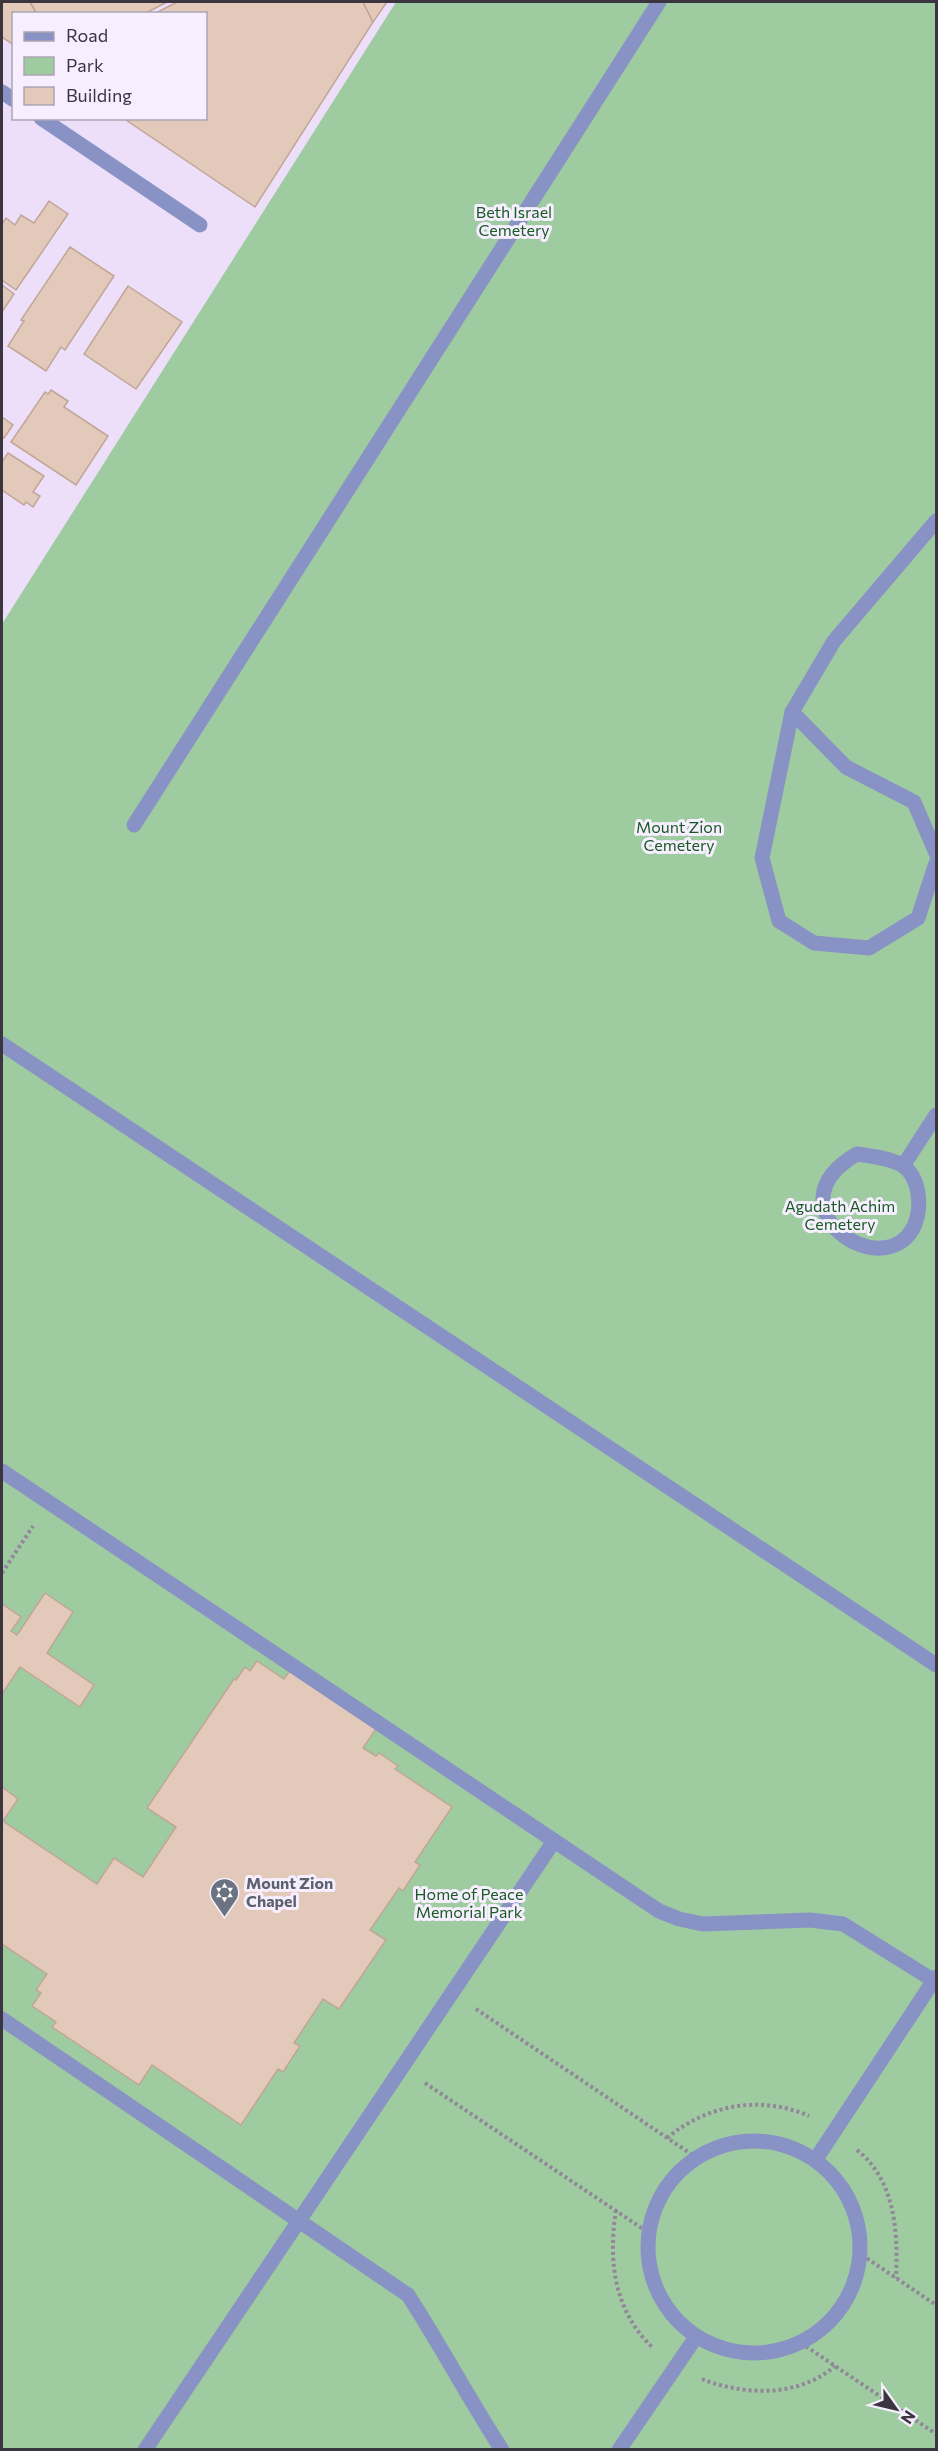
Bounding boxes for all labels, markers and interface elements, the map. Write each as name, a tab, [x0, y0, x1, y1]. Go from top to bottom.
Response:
legend	[12, 12, 207, 120]
text: Road	[66, 24, 108, 46]
text: Park	[66, 54, 104, 76]
text: Building	[66, 84, 132, 106]
park label: Beth Israel Cemetery	[476, 202, 552, 239]
park label: Mount Zion Cemetery	[636, 817, 722, 854]
park label: Agudath Achim Cemetery	[785, 1196, 895, 1233]
place label: Mount Zion Chapel	[246, 1873, 333, 1910]
synagogue icon: Mount Zion Chapel	[209, 1876, 241, 1918]
park label: Home of Peace Memorial Park	[415, 1884, 523, 1921]
north arrow	[866, 2379, 926, 2439]
text: N	[898, 2407, 920, 2428]

